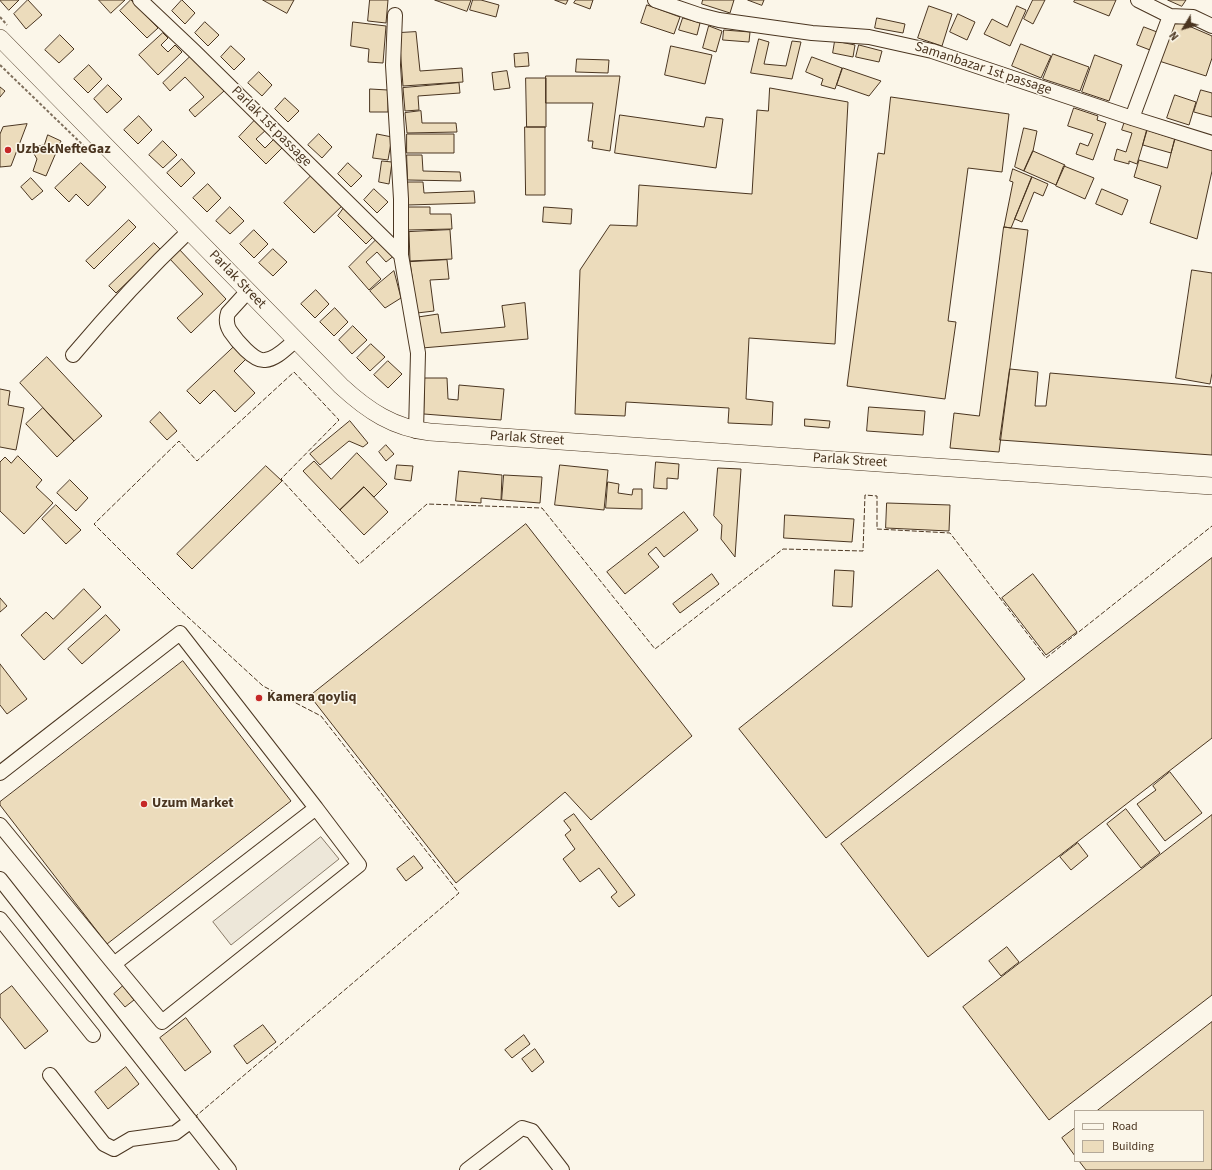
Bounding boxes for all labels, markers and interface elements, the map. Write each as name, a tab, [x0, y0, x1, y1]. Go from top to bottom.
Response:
north arrow	[1164, 8, 1204, 48]
text: N	[1166, 28, 1182, 43]
street label: Samanbazar 1st passage	[912, 39, 1054, 99]
street label: Parlak 1st passage	[227, 83, 315, 171]
place label: UzbekNefteGaz	[16, 142, 111, 158]
marker: UzbekNefteGaz	[3, 145, 13, 155]
street label: Parlak Street	[205, 247, 269, 313]
street label: Parlak Street	[489, 428, 565, 450]
street label: Parlak Street	[812, 450, 888, 472]
place label: Kamera qoyliq	[267, 690, 356, 706]
marker: Kamera qoyliq	[254, 693, 264, 703]
place label: Uzum Market	[152, 796, 234, 812]
marker: Uzum Market	[139, 799, 149, 809]
legend	[1074, 1110, 1204, 1162]
text: Road	[1112, 1118, 1138, 1135]
text: Building	[1112, 1138, 1154, 1155]

